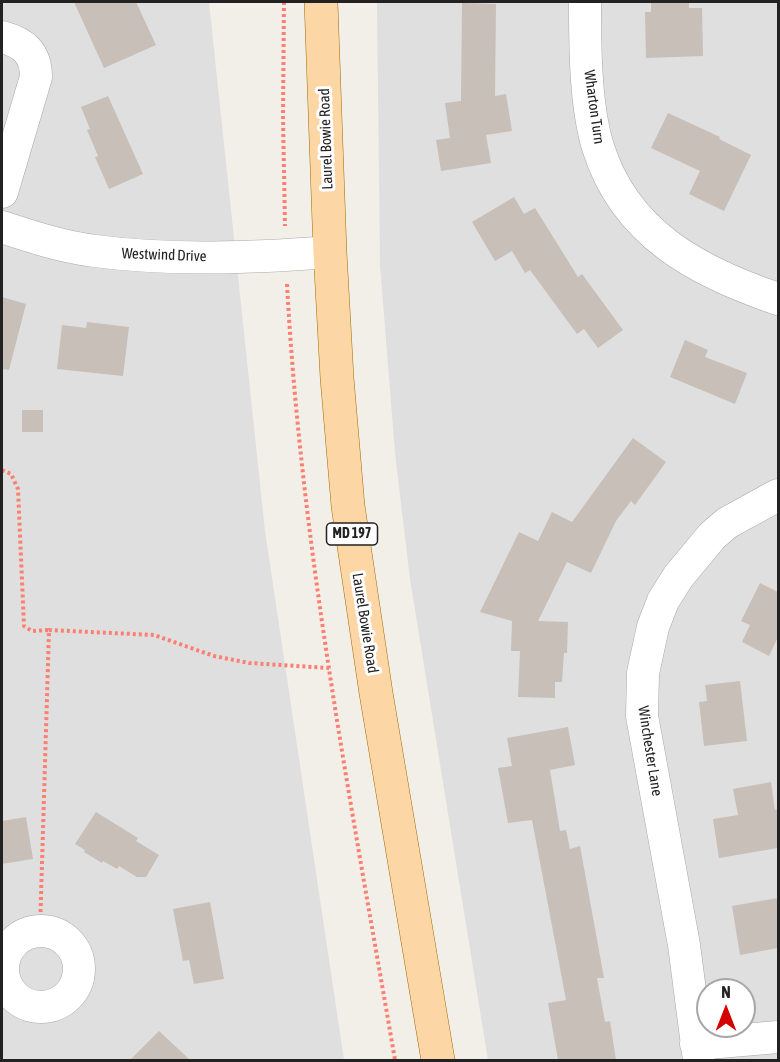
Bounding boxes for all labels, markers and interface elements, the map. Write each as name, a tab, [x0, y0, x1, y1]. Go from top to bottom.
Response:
street label: Wharton Turn	[580, 69, 608, 145]
street label: Laurel Bowie Road	[315, 88, 337, 190]
street label: Westwind Drive	[121, 245, 207, 265]
road number: MD 197	[326, 523, 378, 545]
street label: Laurel Bowie Road	[348, 572, 382, 674]
street label: Winchester Lane	[634, 705, 666, 797]
north arrow	[696, 978, 756, 1038]
text: N	[721, 983, 731, 1001]

